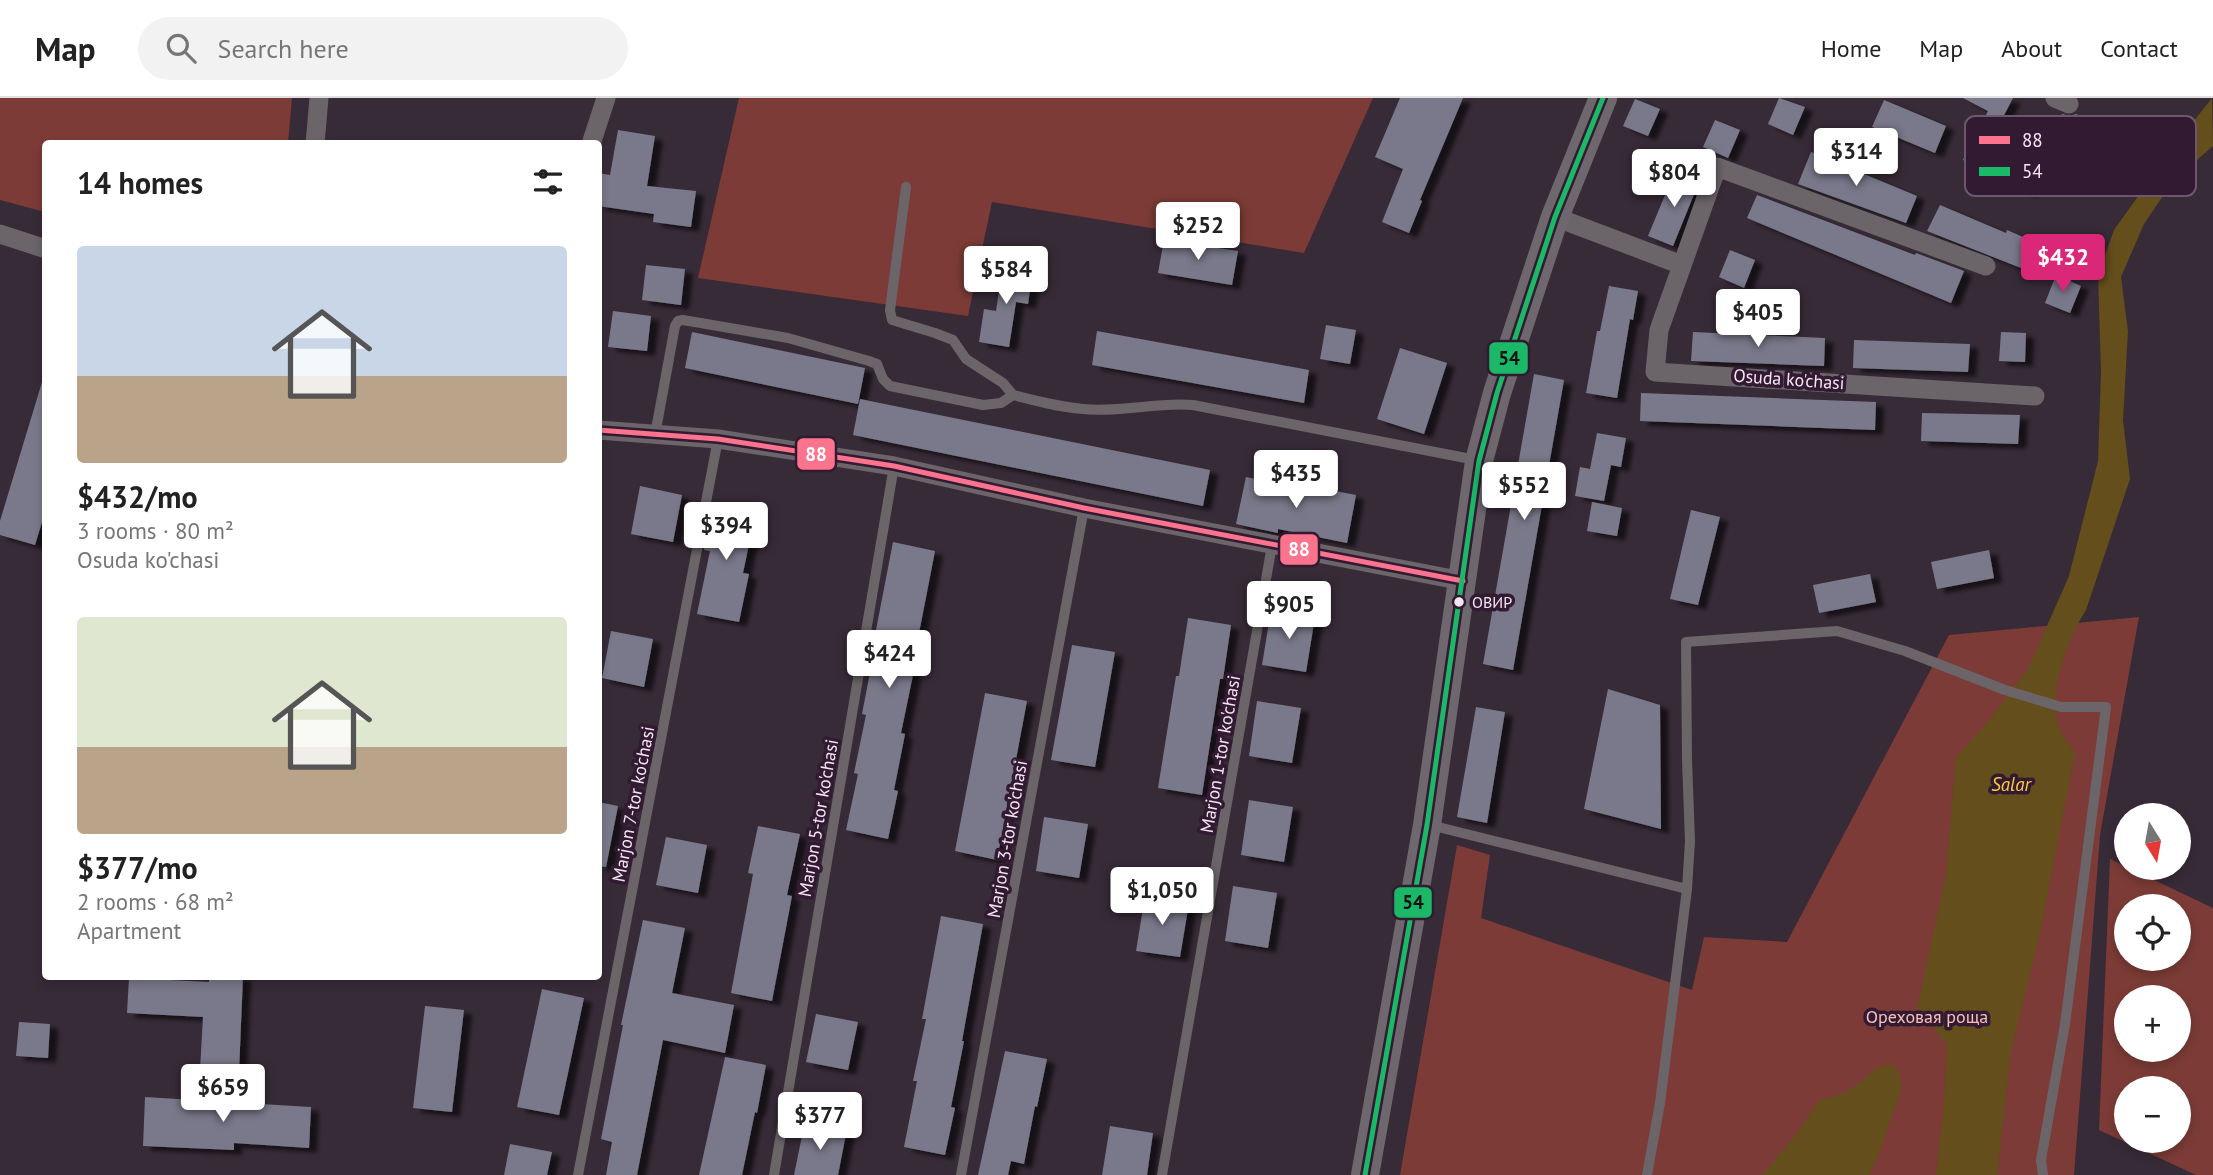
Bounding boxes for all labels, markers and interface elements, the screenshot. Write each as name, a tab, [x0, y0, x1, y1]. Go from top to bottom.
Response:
search box	[138, 17, 628, 80]
text: Map	[35, 27, 96, 70]
icon: search	[162, 29, 200, 67]
text: Search here	[218, 32, 349, 65]
text: Home	[1821, 33, 1881, 64]
text: Map	[1919, 33, 1963, 64]
text: About	[2001, 33, 2062, 64]
text: Contact	[2100, 33, 2178, 64]
legend	[1965, 116, 2196, 196]
text: 88	[2022, 128, 2043, 152]
pin: $314	[1815, 129, 1897, 188]
text: $314	[1830, 136, 1882, 165]
pin: $804	[1633, 150, 1715, 209]
text: $804	[1648, 157, 1700, 186]
text: 54	[2022, 159, 2043, 183]
text: 14 homes	[77, 163, 203, 202]
icon: filters	[529, 163, 567, 201]
pin: $252	[1157, 202, 1239, 262]
text: $252	[1172, 210, 1224, 239]
pin: $432	[2022, 234, 2104, 294]
text: $432	[2037, 242, 2089, 271]
pin: $584	[965, 246, 1047, 306]
text: $584	[980, 254, 1032, 283]
pin: $405	[1717, 289, 1799, 349]
icon: home	[259, 291, 385, 417]
text: $405	[1732, 297, 1784, 326]
line badge: 54	[1488, 341, 1529, 375]
text: 54	[1498, 346, 1520, 370]
street label: Osuda ko'chasi	[1733, 364, 1845, 394]
line badge: 88	[796, 437, 836, 471]
text: 88	[805, 442, 827, 466]
pin: $435	[1255, 450, 1337, 510]
text: $435	[1270, 458, 1322, 487]
pin: $552	[1483, 462, 1565, 522]
text: $552	[1498, 470, 1550, 499]
text: $432/mo	[77, 477, 198, 516]
pin: $394	[685, 503, 767, 562]
text: $394	[700, 510, 752, 539]
text: 3 rooms · 80 m²	[77, 516, 234, 545]
line badge: 88	[1279, 533, 1319, 566]
text: 88	[1288, 537, 1310, 561]
text: Osuda ko'chasi	[77, 545, 220, 574]
pin: $905	[1248, 582, 1330, 641]
text: $905	[1263, 589, 1315, 618]
place label: ОВИР	[1472, 592, 1512, 612]
marker: ОВИР	[1452, 595, 1466, 609]
pin: $424	[848, 630, 930, 690]
text: $424	[863, 638, 915, 667]
icon: home	[259, 662, 385, 788]
street label: Marjon 1-tor ko'chasi	[1195, 673, 1245, 835]
street label: Marjon 7-tor ko'chasi	[607, 724, 659, 884]
street label: Marjon 5-tor ko'chasi	[793, 737, 843, 899]
street label: Marjon 3-tor ko'chasi	[982, 758, 1032, 920]
water label: Salar	[1991, 772, 2033, 796]
north arrow	[2114, 803, 2191, 880]
map controls	[2114, 803, 2191, 1153]
text: $377/mo	[77, 848, 198, 887]
pin: $1,050	[1105, 868, 1219, 927]
text: $1,050	[1126, 875, 1198, 904]
line badge: 54	[1393, 886, 1433, 919]
text: 2 rooms · 68 m²	[77, 887, 234, 916]
text: 54	[1402, 890, 1424, 914]
button: locate	[2114, 894, 2191, 971]
text: Apartment	[77, 916, 181, 945]
button: +	[2114, 985, 2191, 1062]
park label: Ореховая роща	[1866, 1005, 1988, 1028]
pin: $659	[182, 1065, 264, 1124]
text: $659	[197, 1072, 249, 1101]
button: −	[2114, 1076, 2191, 1153]
pin: $377	[779, 1093, 861, 1152]
text: $377	[794, 1100, 846, 1129]

